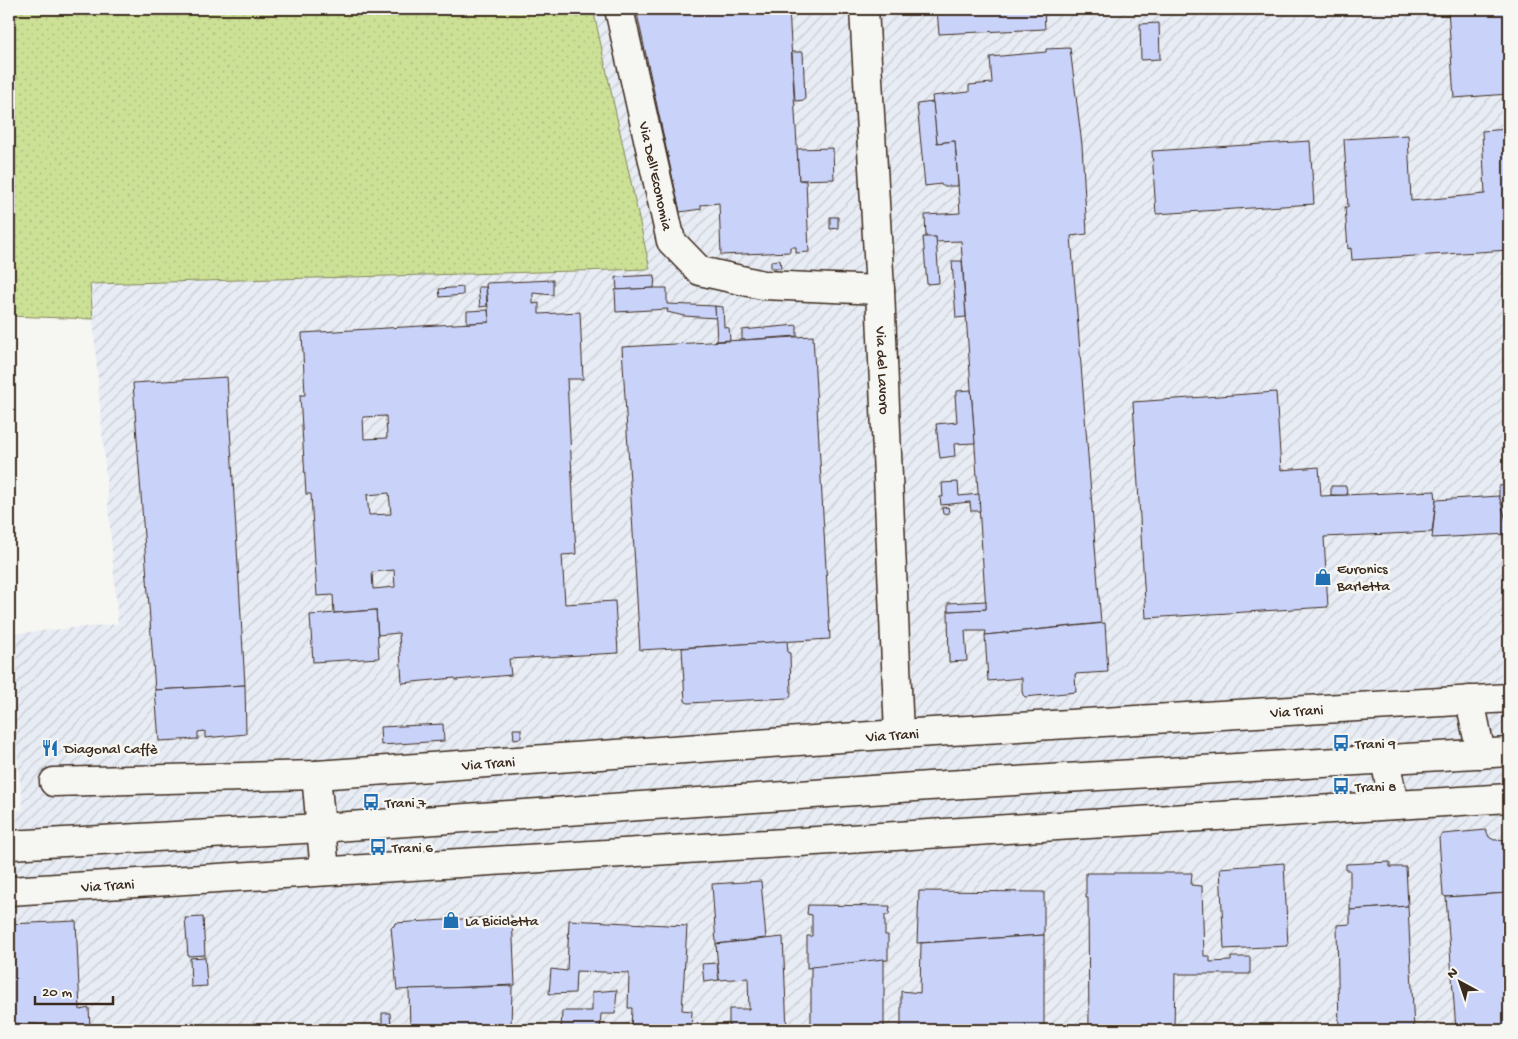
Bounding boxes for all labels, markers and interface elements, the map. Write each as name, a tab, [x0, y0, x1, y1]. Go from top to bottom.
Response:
street label: Via Dell'Economia	[633, 119, 676, 233]
street label: Via del Lavoro	[871, 325, 892, 415]
place label: Euronics Barletta	[1336, 561, 1391, 596]
shop icon: Euronics Barletta	[1313, 567, 1333, 587]
street label: Via Trani	[1269, 702, 1324, 723]
street label: Via Trani	[864, 726, 920, 747]
bus stop icon: Trani 9	[1331, 733, 1351, 753]
place label: Trani 9	[1354, 736, 1396, 754]
restaurant icon: Diagonal Caffè	[40, 738, 60, 758]
place label: Diagonal Caffè	[63, 741, 158, 759]
street label: Via Trani	[460, 754, 516, 776]
bus stop icon: Trani 8	[1331, 776, 1351, 796]
place label: Trani 8	[1354, 779, 1397, 797]
bus stop icon: Trani 7	[361, 792, 381, 812]
place label: Trani 7	[384, 795, 427, 813]
bus stop icon: Trani 6	[368, 837, 388, 857]
place label: Trani 6	[391, 840, 433, 858]
street label: Via Trani	[80, 876, 135, 898]
shop icon: La Bicicletta	[441, 910, 461, 930]
place label: La Bicicletta	[465, 913, 539, 931]
north arrow	[1436, 956, 1486, 1006]
text: N	[1444, 965, 1462, 983]
scale bar	[35, 974, 112, 1006]
text: 20 m	[42, 984, 72, 1002]

